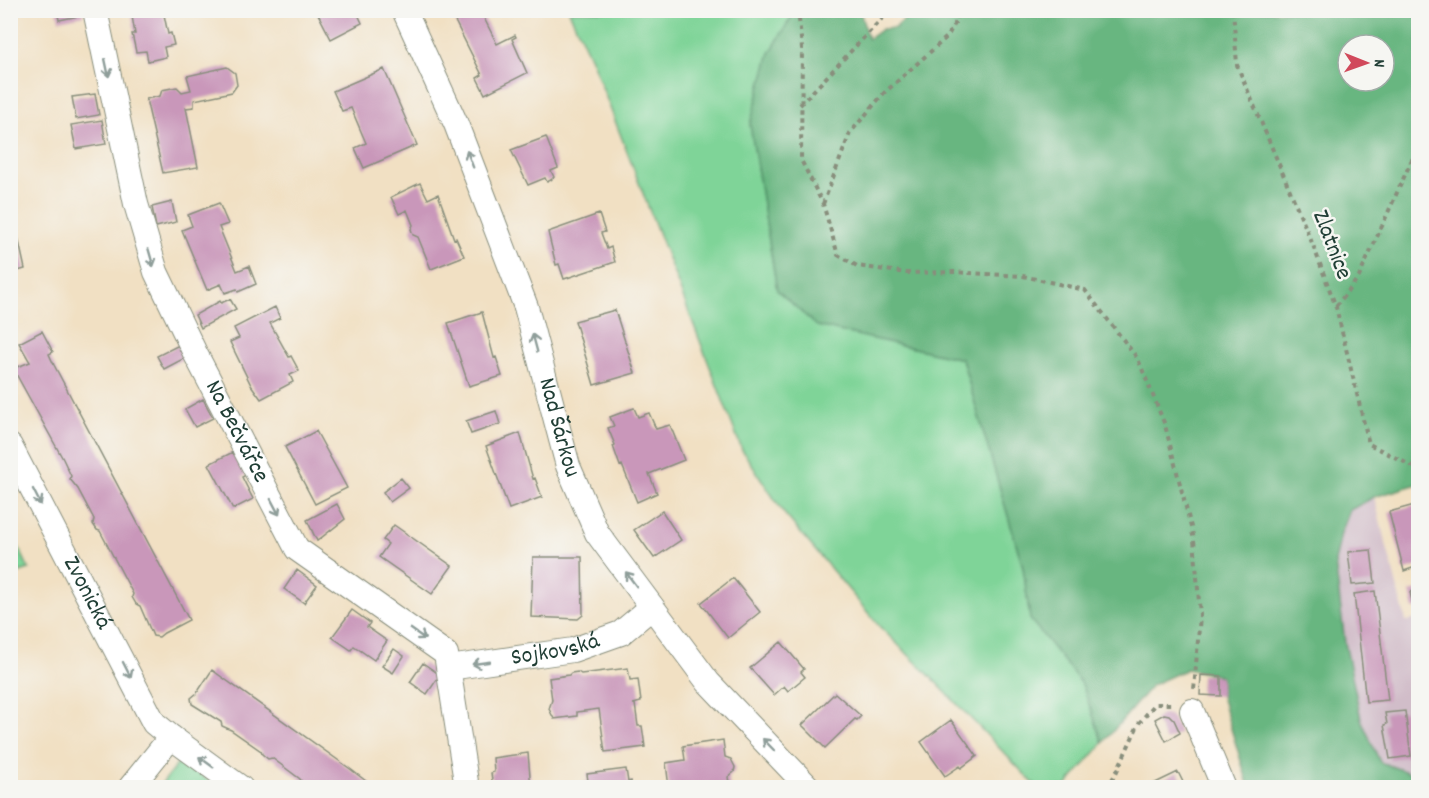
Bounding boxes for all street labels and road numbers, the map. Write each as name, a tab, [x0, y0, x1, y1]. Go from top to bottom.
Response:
street label: Zlatnice	[1302, 205, 1360, 285]
street label: Nad Šárkou	[528, 374, 588, 483]
street label: Na Bečvářce	[195, 375, 277, 489]
street label: Zvonická	[53, 551, 120, 636]
street label: Sojkovská	[509, 625, 605, 676]

